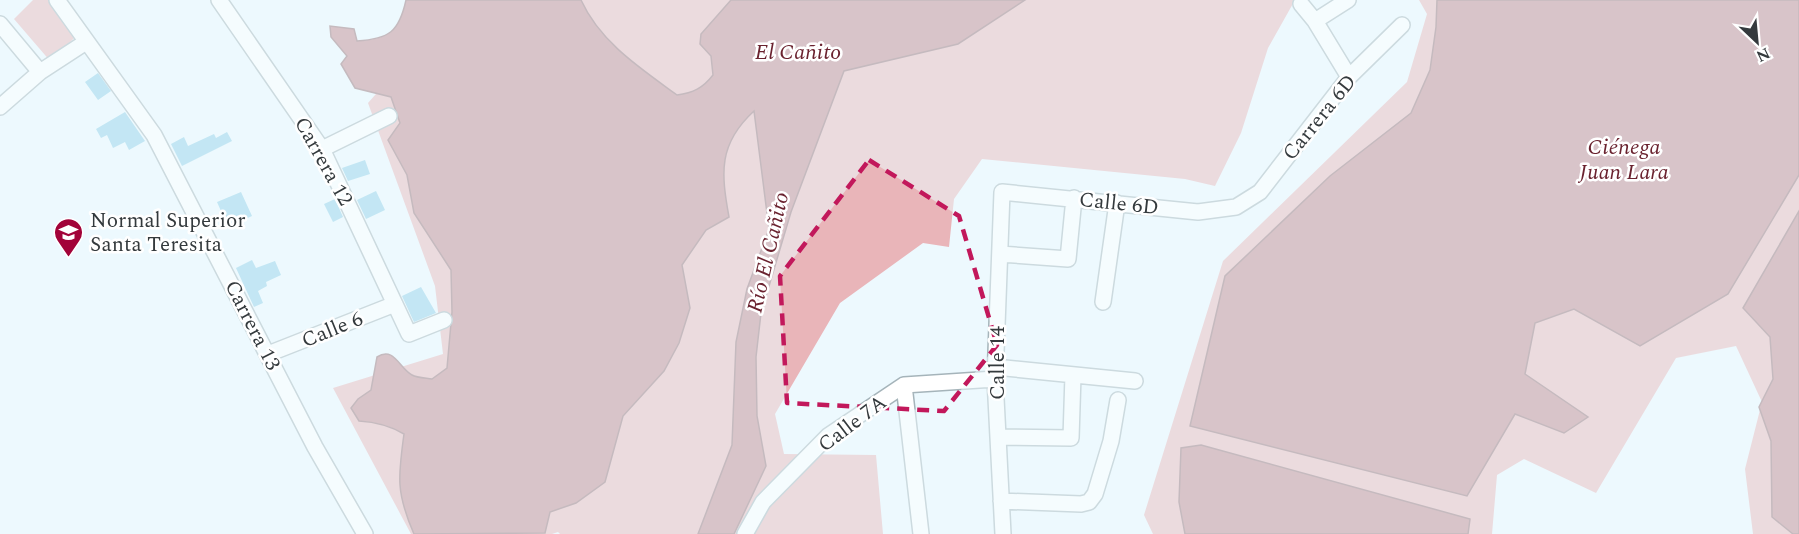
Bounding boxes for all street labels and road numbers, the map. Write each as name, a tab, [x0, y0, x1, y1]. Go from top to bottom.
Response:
street label: Carrera 6D	[1275, 67, 1365, 168]
street label: Carrera 12	[286, 111, 361, 212]
street label: Calle 6D	[1077, 184, 1160, 224]
street label: Carrera 13	[216, 275, 289, 377]
street label: Calle 6	[297, 303, 368, 357]
street label: Calle 14	[982, 325, 1014, 400]
street label: Calle 7A	[811, 387, 894, 460]

